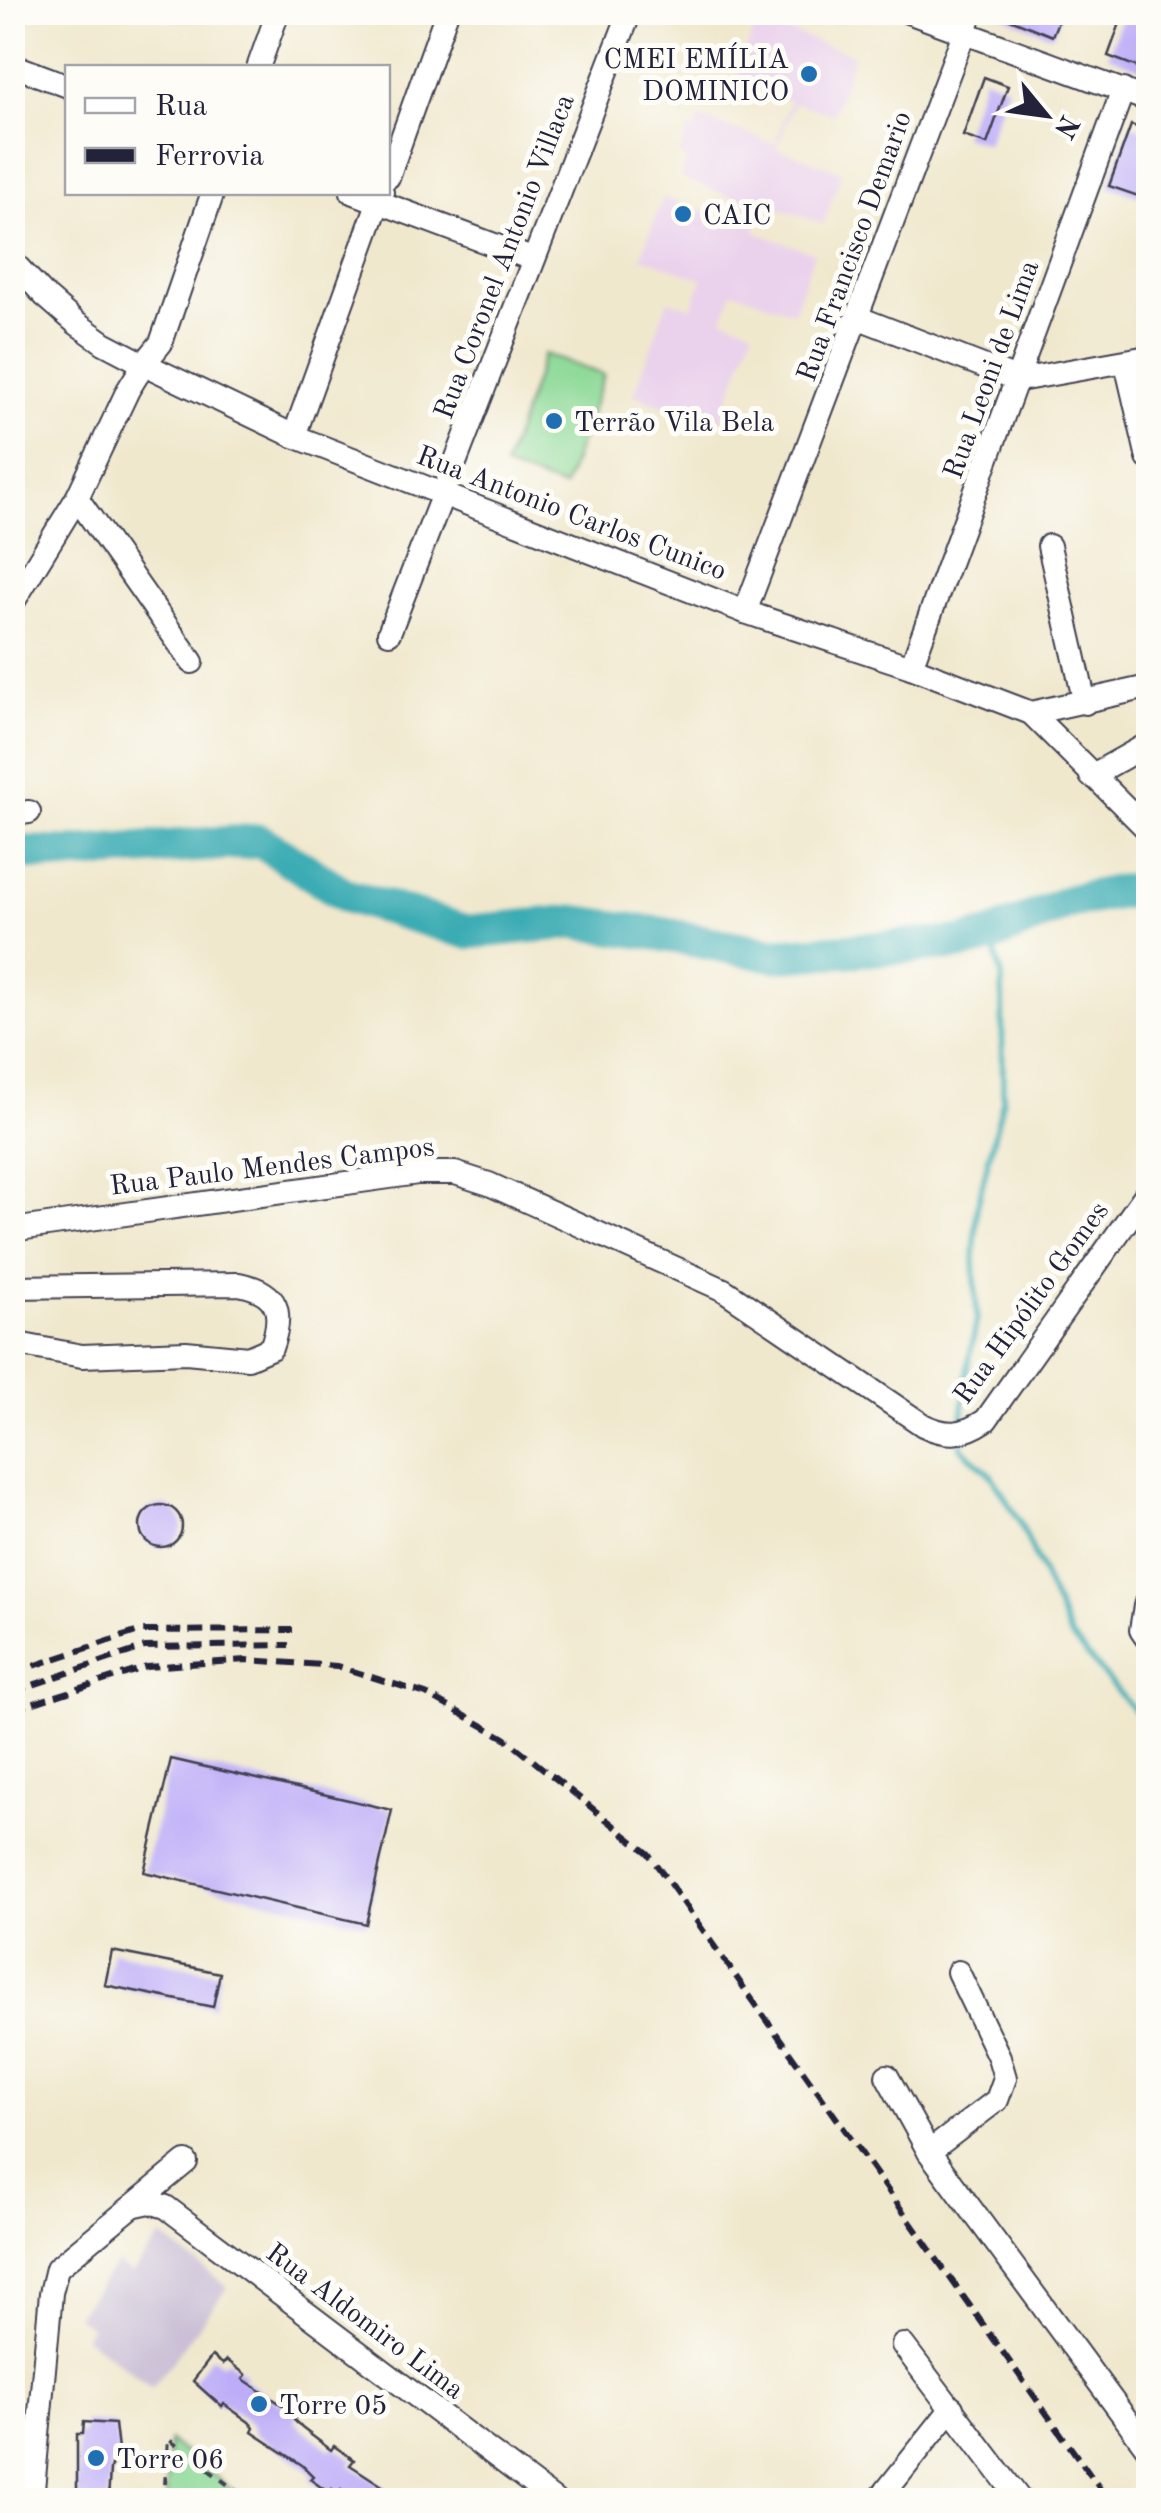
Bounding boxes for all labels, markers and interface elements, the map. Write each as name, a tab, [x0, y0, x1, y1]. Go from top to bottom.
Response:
place label: CMEI EMÍLIA DOMINICO	[604, 42, 789, 107]
marker: CMEI EMÍLIA DOMINICO	[798, 63, 820, 85]
legend	[65, 65, 390, 195]
north arrow	[996, 65, 1096, 165]
street label: Rua Coronel Antonio Villaca	[431, 91, 581, 423]
text: Rua	[155, 92, 207, 122]
street label: Rua Francisco Demario	[794, 108, 918, 386]
text: N	[1048, 110, 1083, 142]
text: Ferrovia	[155, 142, 264, 172]
marker: CAIC	[672, 203, 694, 225]
place label: CAIC	[703, 203, 772, 231]
street label: Rua Leoni de Lima	[940, 257, 1045, 483]
marker: Terrão Vila Bela	[543, 410, 565, 432]
place label: Terrão Vila Bela	[574, 410, 774, 438]
street label: Rua Antonio Carlos Cunico	[412, 443, 730, 587]
street label: Rua Paulo Mendes Campos	[108, 1134, 436, 1202]
street label: Rua Hipólito Gomes	[950, 1197, 1115, 1410]
street label: Rua Aldomiro Lima	[260, 2239, 468, 2406]
marker: Torre 05	[248, 2393, 270, 2415]
place label: Torre 05	[279, 2393, 387, 2421]
marker: Torre 06	[85, 2447, 107, 2469]
place label: Torre 06	[116, 2447, 224, 2475]

